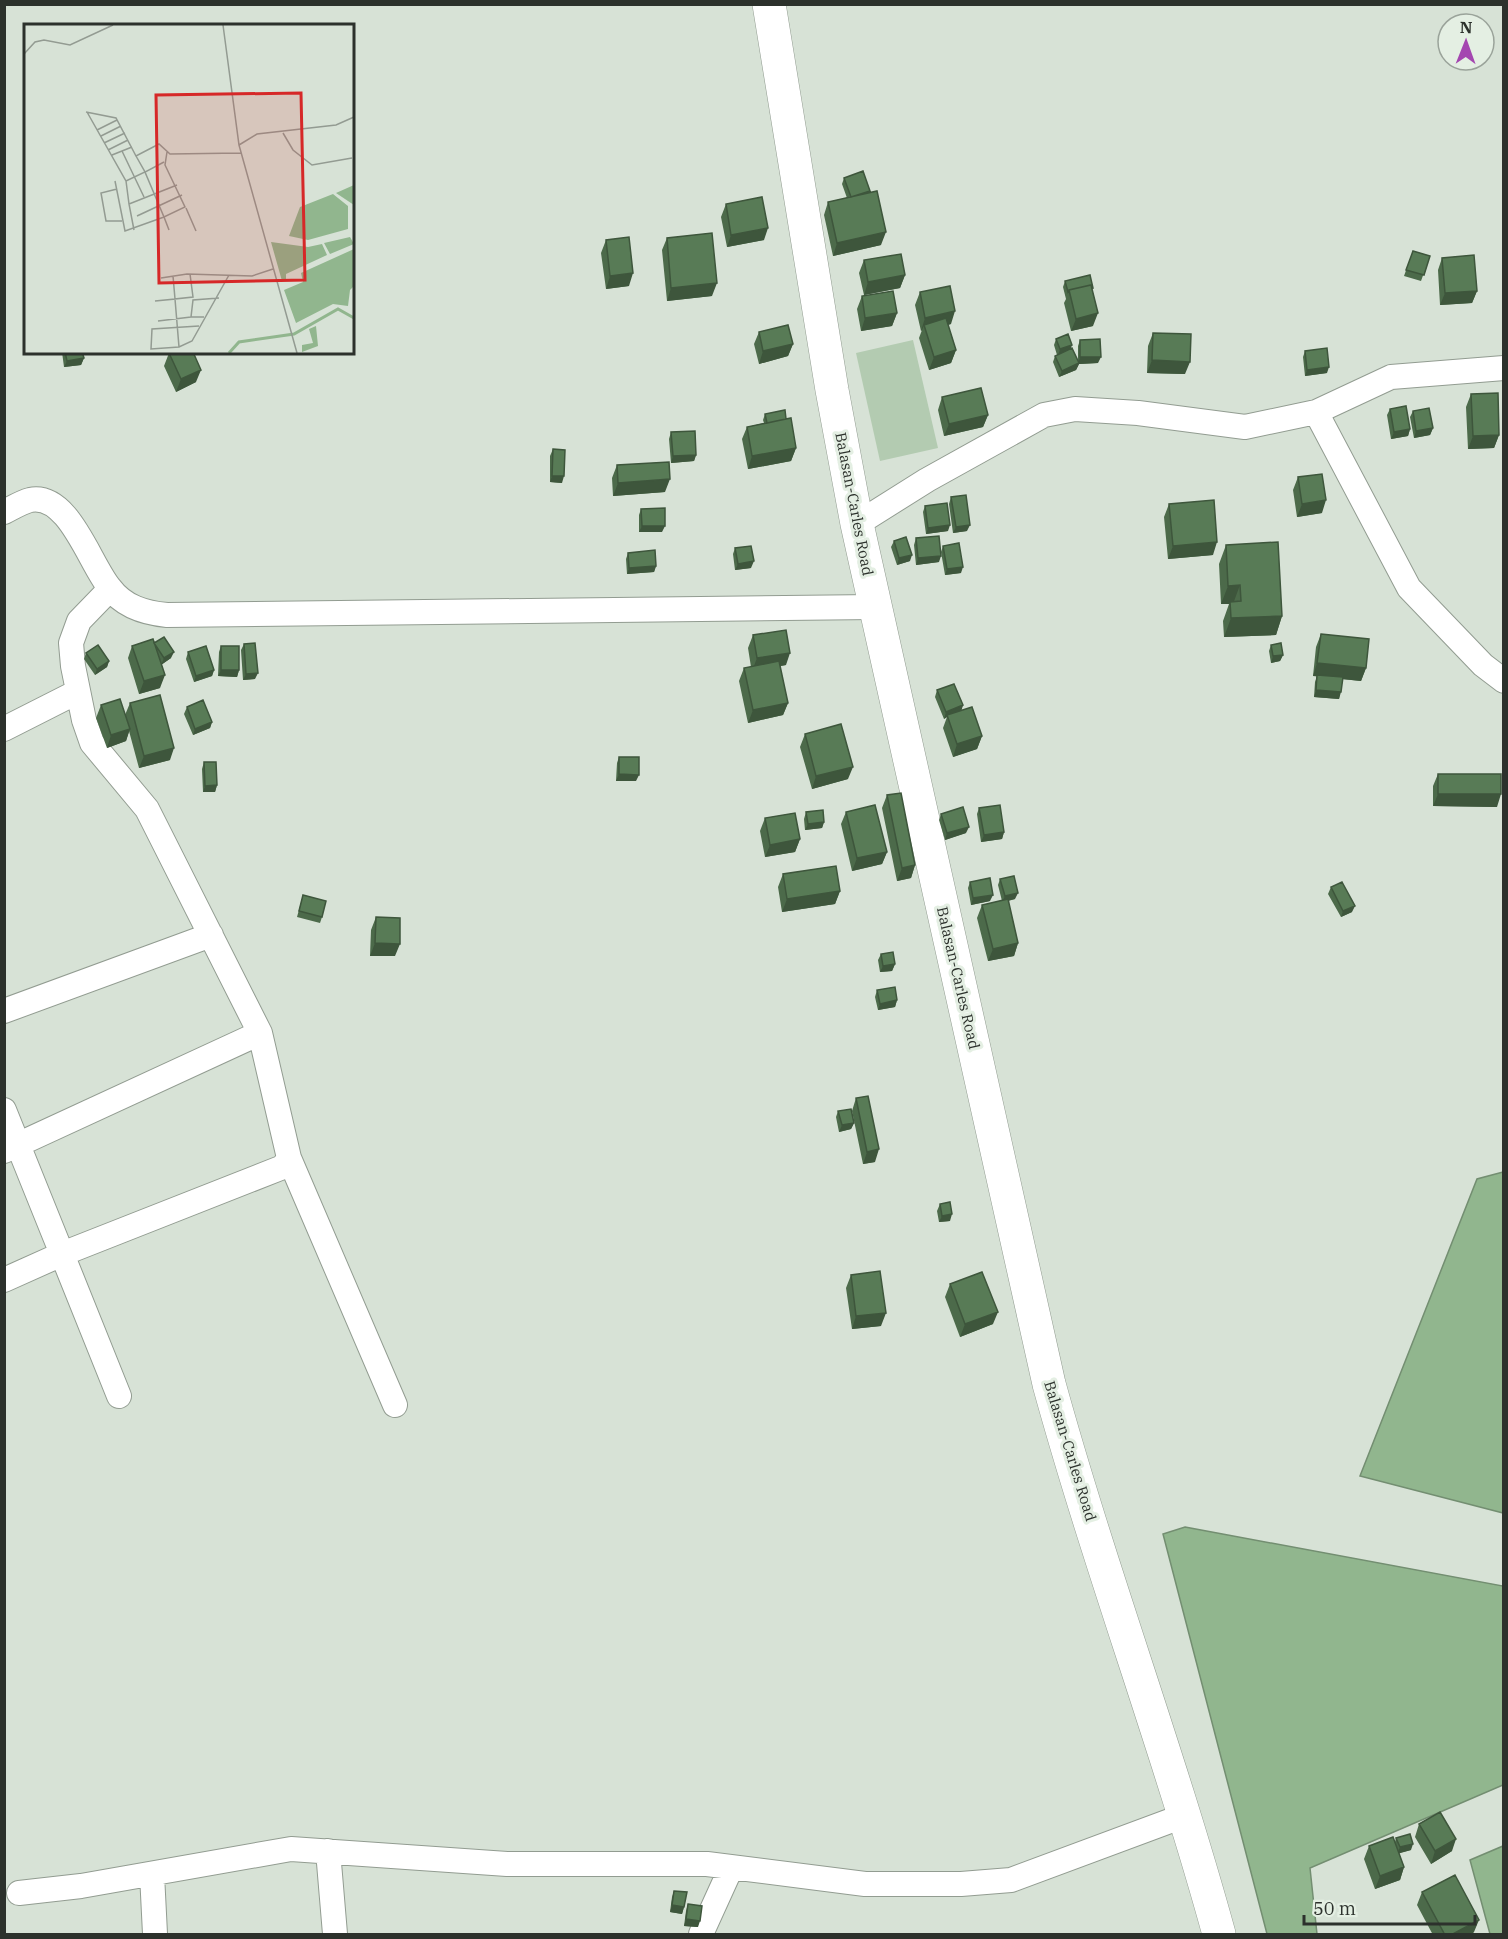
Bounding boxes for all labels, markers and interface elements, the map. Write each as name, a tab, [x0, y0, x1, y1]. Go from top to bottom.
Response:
north arrow	[1436, 12, 1496, 72]
text: N	[1460, 17, 1473, 37]
inset map	[24, 24, 354, 354]
street label: Balasan-Carles Road	[831, 431, 878, 577]
street label: Balasan-Carles Road	[933, 905, 984, 1051]
street label: Balasan-Carles Road	[1040, 1378, 1101, 1523]
scale bar	[1304, 1888, 1475, 1926]
text: 50 m	[1313, 1897, 1356, 1920]

